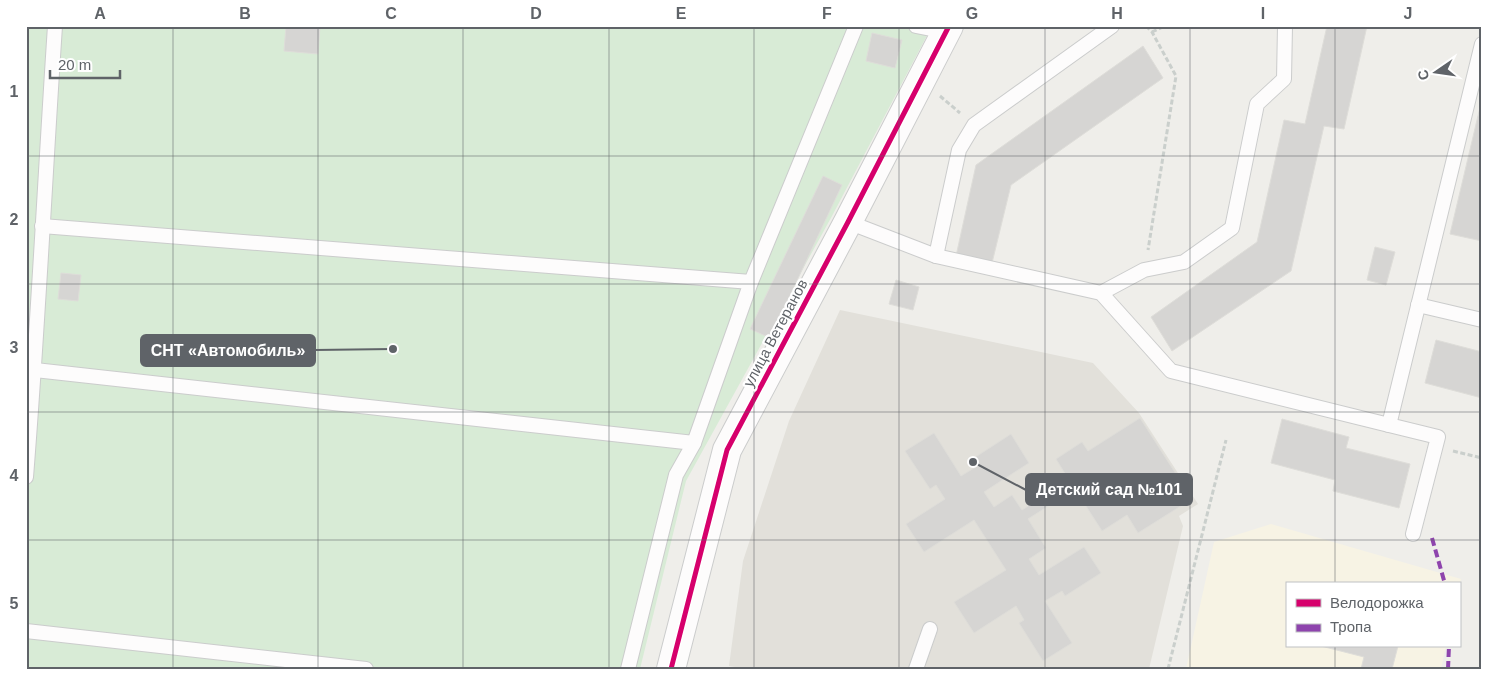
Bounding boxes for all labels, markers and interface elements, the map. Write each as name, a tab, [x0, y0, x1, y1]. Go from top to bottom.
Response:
text: A	[94, 5, 106, 22]
text: B	[239, 5, 251, 22]
text: C	[385, 5, 397, 22]
text: D	[530, 5, 542, 22]
text: E	[676, 5, 687, 22]
text: F	[822, 5, 832, 22]
text: G	[966, 5, 978, 22]
text: H	[1111, 5, 1123, 22]
text: I	[1261, 5, 1265, 22]
text: J	[1404, 5, 1412, 22]
scale bar	[50, 48, 120, 80]
north arrow	[1410, 48, 1460, 98]
text: 20 m	[58, 56, 91, 73]
text: С	[1414, 68, 1432, 82]
text: 1	[10, 83, 19, 100]
text: 2	[10, 211, 19, 228]
street label: улица Ветеранов	[739, 276, 811, 390]
callout: СНТ «Автомобиль»	[141, 335, 315, 366]
text: 3	[10, 339, 19, 356]
text: СНТ «Автомобиль»	[151, 342, 305, 359]
text: 4	[10, 467, 19, 484]
callout: Детский сад №101	[1026, 474, 1192, 505]
text: Детский сад №101	[1036, 481, 1182, 498]
legend	[1286, 582, 1460, 648]
text: Велодорожка	[1330, 594, 1424, 611]
text: 5	[10, 595, 19, 612]
text: Тропа	[1330, 618, 1372, 635]

